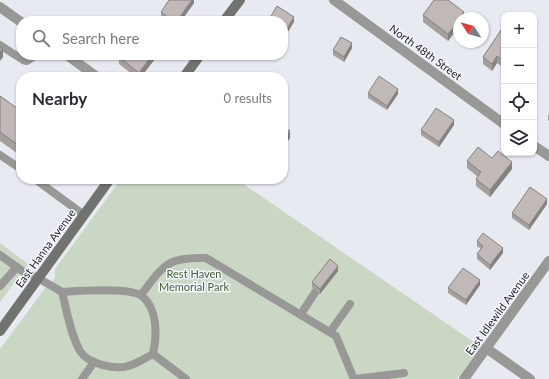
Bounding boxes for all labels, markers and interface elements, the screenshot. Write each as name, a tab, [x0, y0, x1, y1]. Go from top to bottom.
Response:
north arrow	[453, 12, 489, 48]
map controls	[501, 12, 537, 156]
button: +	[501, 12, 537, 48]
search box	[16, 16, 288, 60]
street label: North 48th Street	[387, 21, 465, 83]
icon: search	[30, 27, 52, 49]
text: Search here	[62, 29, 139, 47]
button: −	[501, 48, 537, 84]
button: locate	[501, 84, 537, 120]
text: Nearby	[32, 88, 87, 109]
text: 0 results	[224, 90, 272, 106]
button: layers	[501, 120, 537, 156]
street label: East Hanna Avenue	[12, 206, 78, 290]
park label: Rest Haven Memorial Park	[159, 267, 229, 293]
street label: East Idlewild Avenue	[462, 269, 532, 357]

